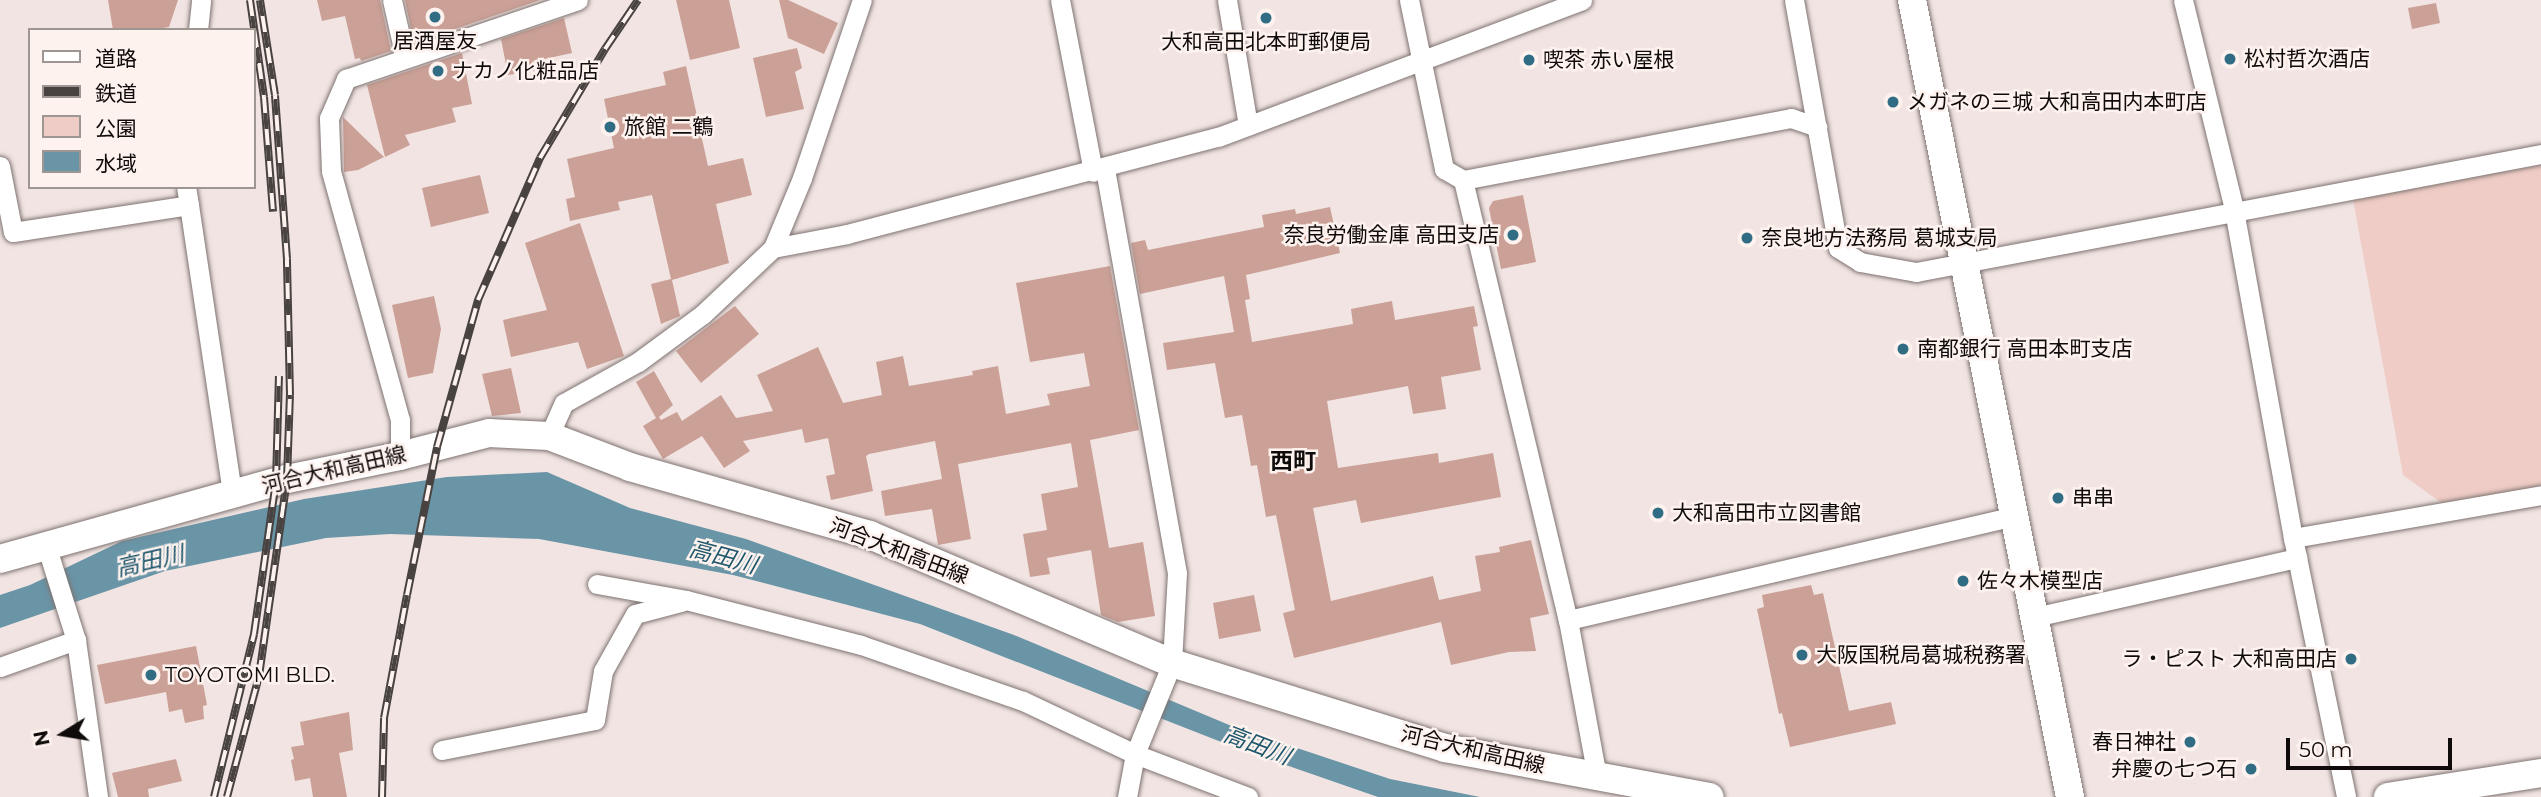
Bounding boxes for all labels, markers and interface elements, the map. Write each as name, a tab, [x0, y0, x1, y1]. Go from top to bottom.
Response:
marker: 居酒屋友	[427, 9, 443, 25]
marker: 大和高田北本町郵便局	[1258, 10, 1274, 26]
legend	[28, 28, 256, 189]
place label: 居酒屋友	[393, 28, 477, 54]
place label: 大和高田北本町郵便局	[1161, 29, 1371, 55]
text: 道路	[95, 46, 137, 71]
place label: 松村哲次酒店	[2244, 46, 2370, 72]
place label: 喫茶 赤い屋根	[1543, 47, 1675, 73]
marker: 松村哲次酒店	[2222, 51, 2238, 67]
marker: 喫茶 赤い屋根	[1521, 52, 1537, 68]
place label: ナカノ化粧品店	[452, 58, 599, 84]
marker: ナカノ化粧品店	[430, 63, 446, 79]
text: 鉄道	[95, 81, 137, 106]
place label: メガネの三城 大和高田内本町店	[1907, 89, 2207, 115]
marker: メガネの三城 大和高田内本町店	[1885, 94, 1901, 110]
place label: 旅館 二鶴	[624, 114, 714, 140]
text: 公園	[95, 116, 137, 141]
marker: 旅館 二鶴	[602, 119, 618, 135]
text: 水域	[95, 151, 137, 176]
place label: 奈良労働金庫 高田支店	[1283, 222, 1499, 248]
place label: 奈良地方法務局 葛城支局	[1761, 225, 1998, 251]
marker: 奈良労働金庫 高田支店	[1505, 227, 1521, 243]
marker: 奈良地方法務局 葛城支局	[1739, 230, 1755, 246]
place label: 南都銀行 高田本町支店	[1917, 336, 2133, 362]
marker: 南都銀行 高田本町支店	[1895, 341, 1911, 357]
street label: 河合大和高田線	[260, 441, 408, 499]
district label: 西町	[1270, 447, 1316, 475]
place label: 串串	[2072, 485, 2114, 511]
marker: 串串	[2050, 490, 2066, 506]
place label: 大和高田市立図書館	[1672, 500, 1861, 526]
marker: 大和高田市立図書館	[1650, 505, 1666, 521]
street label: 河合大和高田線	[826, 513, 972, 589]
water label: 高田川	[686, 535, 760, 579]
water label: 高田川	[113, 540, 187, 582]
place label: 佐々木模型店	[1977, 568, 2103, 594]
marker: 佐々木模型店	[1955, 573, 1971, 589]
place label: 大阪国税局葛城税務署	[1816, 642, 2026, 668]
place label: ラ・ピスト 大和高田店	[2121, 646, 2337, 672]
marker: 大阪国税局葛城税務署	[1794, 647, 1810, 663]
marker: ラ・ピスト 大和高田店	[2343, 651, 2359, 667]
place label: TOYOTOMI BLD.	[165, 662, 335, 688]
marker: TOYOTOMI BLD.	[143, 667, 159, 683]
north arrow	[28, 699, 98, 769]
water label: 高田川	[1220, 720, 1294, 770]
street label: 河合大和高田線	[1399, 721, 1547, 779]
scale bar	[2289, 724, 2455, 768]
text: N	[29, 728, 55, 748]
place label: 春日神社	[2092, 729, 2176, 755]
marker: 春日神社	[2182, 734, 2198, 750]
text: 50 m	[2299, 737, 2353, 762]
place label: 弁慶の七つ石	[2111, 756, 2237, 782]
marker: 弁慶の七つ石	[2243, 761, 2259, 777]

